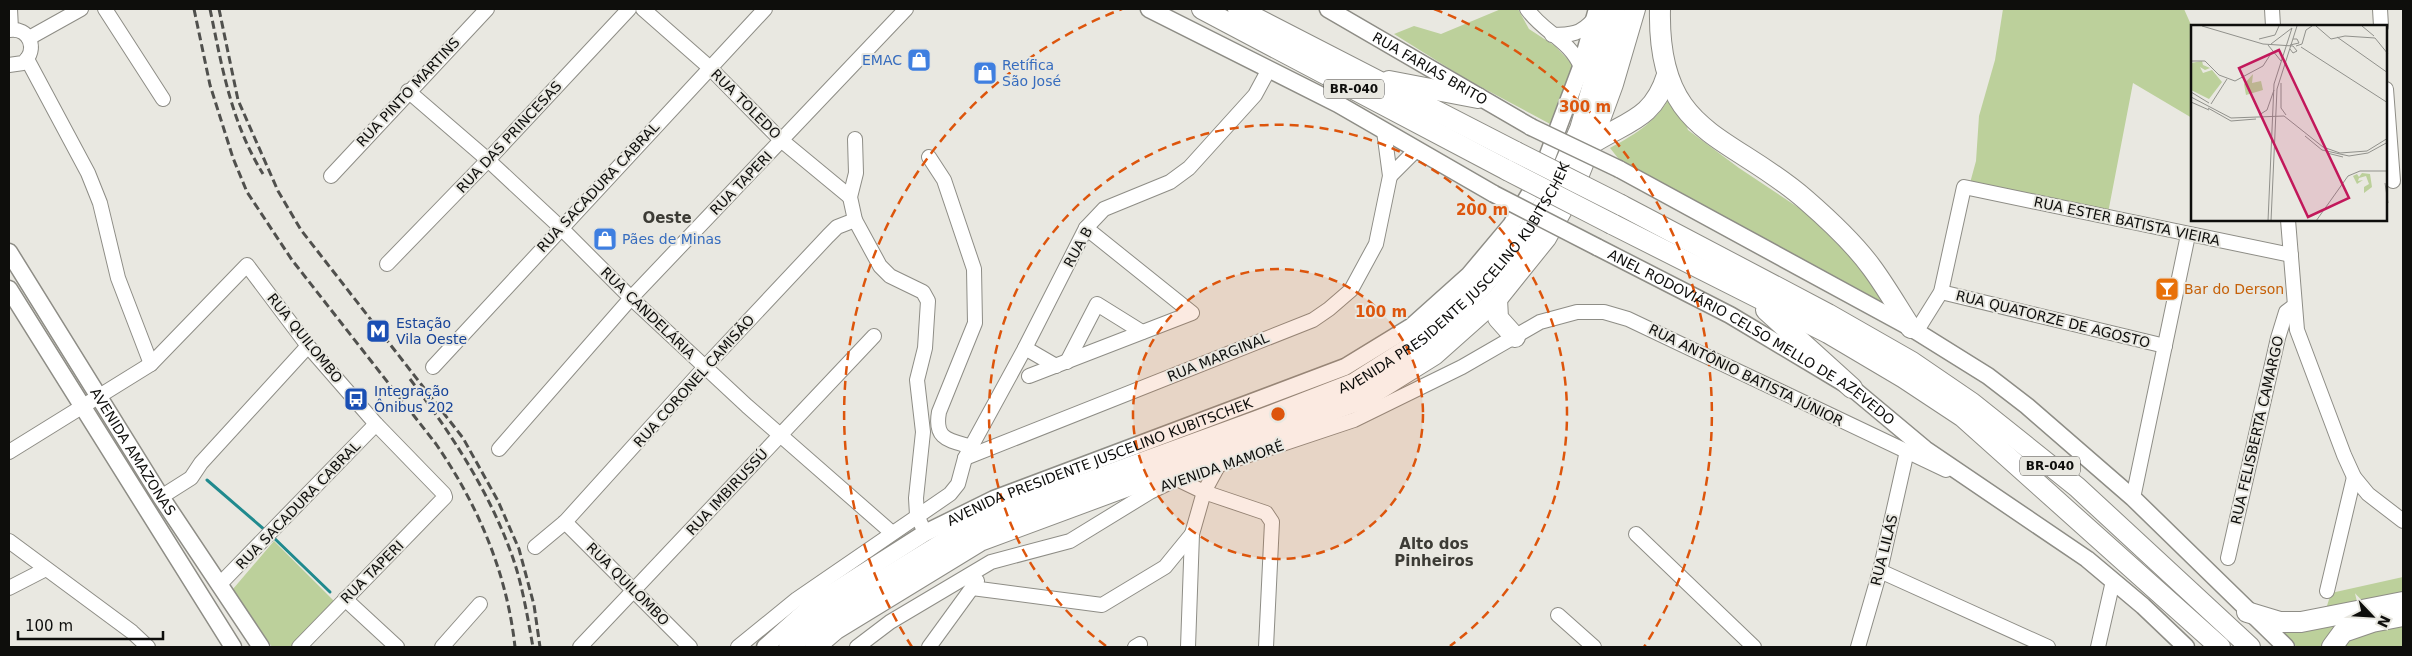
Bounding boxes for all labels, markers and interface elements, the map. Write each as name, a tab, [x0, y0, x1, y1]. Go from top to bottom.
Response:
inset map	[2191, 25, 2387, 221]
street label: RUA FARIAS BRITO	[1370, 29, 1490, 108]
street label: RUA PINTO MARTINS	[353, 34, 463, 150]
shop icon: EMAC	[906, 47, 932, 73]
place label: EMAC	[862, 52, 902, 68]
place label: Retífica São José	[1002, 57, 1061, 89]
shop icon: Retífica São José	[972, 60, 998, 86]
street label: RUA TOLEDO	[708, 66, 784, 142]
street label: RUA DAS PRINCESAS	[453, 78, 565, 196]
road number: BR-040	[1324, 80, 1384, 98]
text: 300 m	[1559, 98, 1611, 116]
street label: RUA SACADURA CABRAL	[534, 119, 662, 255]
street label: RUA TAPERI	[707, 148, 775, 218]
street label: AVENIDA PRESIDENTE JUSCELINO KUBITSCHEK	[1336, 159, 1573, 397]
street label: RUA ESTER BATISTA VIEIRA	[2032, 193, 2222, 249]
text: 200 m	[1456, 201, 1508, 219]
district label: Oeste	[642, 209, 692, 227]
street label: RUA B	[1060, 224, 1096, 270]
shop icon: Pães de Minas	[592, 226, 618, 252]
place label: Pães de Minas	[622, 231, 721, 247]
street label: ANEL RODOVIÁRIO CELSO MELLO DE AZEVEDO	[1605, 246, 1898, 428]
street label: RUA CANDELÁRIA	[598, 264, 699, 362]
bar icon: Bar do Derson	[2154, 276, 2180, 302]
place label: Bar do Derson	[2184, 281, 2284, 297]
street label: RUA QUATORZE DE AGOSTO	[1954, 287, 2152, 351]
street label: RUA QUILOMBO	[264, 290, 346, 386]
text: 100 m	[1355, 303, 1407, 321]
street label: RUA CORONEL CAMISÃO	[630, 312, 758, 450]
place label: Estação Vila Oeste	[396, 315, 467, 347]
metro station icon: Estação Vila Oeste	[365, 318, 391, 344]
street label: RUA ANTÔNIO BATISTA JÚNIOR	[1646, 320, 1847, 429]
street label: RUA MARGINAL	[1165, 329, 1271, 385]
street label: RUA FELISBERTA CAMARGO	[2227, 334, 2287, 526]
place label: Integração Ônibus 202	[374, 383, 454, 415]
street label: AVENIDA AMAZONAS	[87, 385, 179, 518]
bus stop icon: Integração Ônibus 202	[343, 386, 369, 412]
street label: AVENIDA PRESIDENTE JUSCELINO KUBITSCHEK	[944, 394, 1255, 529]
centre of rings	[1269, 405, 1287, 423]
street label: AVENIDA MAMORÉ	[1158, 437, 1286, 495]
street label: RUA SACADURA CABRAL	[233, 438, 363, 572]
street label: RUA IMBIRUSSÚ	[682, 445, 771, 538]
road number: BR-040	[2020, 456, 2080, 476]
street label: RUA LILÁS	[1867, 513, 1901, 587]
district label: Alto dos Pinheiros	[1394, 535, 1474, 570]
street label: RUA TAPERI	[337, 537, 407, 607]
street label: RUA QUILOMBO	[583, 539, 673, 629]
north arrow	[2347, 591, 2397, 641]
scale bar	[18, 608, 162, 640]
text: N	[2374, 613, 2394, 630]
text: 100 m	[25, 617, 73, 635]

